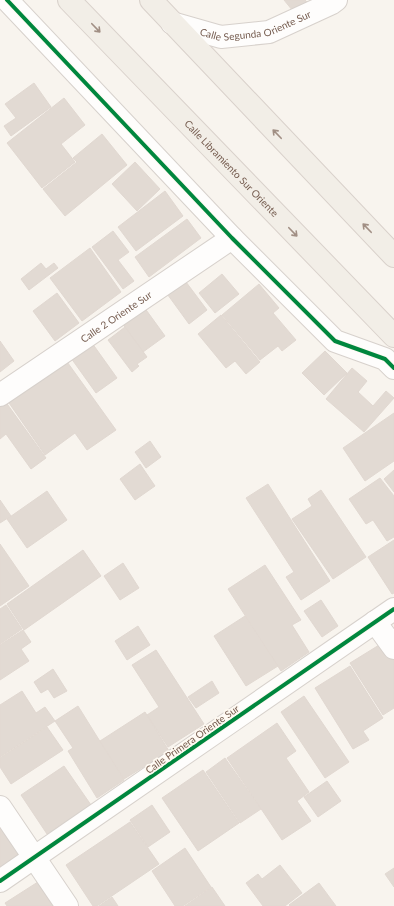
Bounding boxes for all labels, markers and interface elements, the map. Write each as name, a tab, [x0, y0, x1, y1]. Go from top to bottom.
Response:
street label: Calle Segunda Oriente Sur	[199, 7, 313, 43]
one-way arrow	[91, 23, 101, 33]
street label: Calle Libramiento Sur Oriente	[182, 117, 281, 219]
one-way arrow	[273, 129, 282, 139]
one-way arrow	[362, 223, 372, 233]
one-way arrow	[289, 227, 298, 237]
street label: Calle 2 Oriente Sur	[78, 288, 154, 345]
street label: Calle Primera Oriente Sur	[143, 702, 241, 776]

